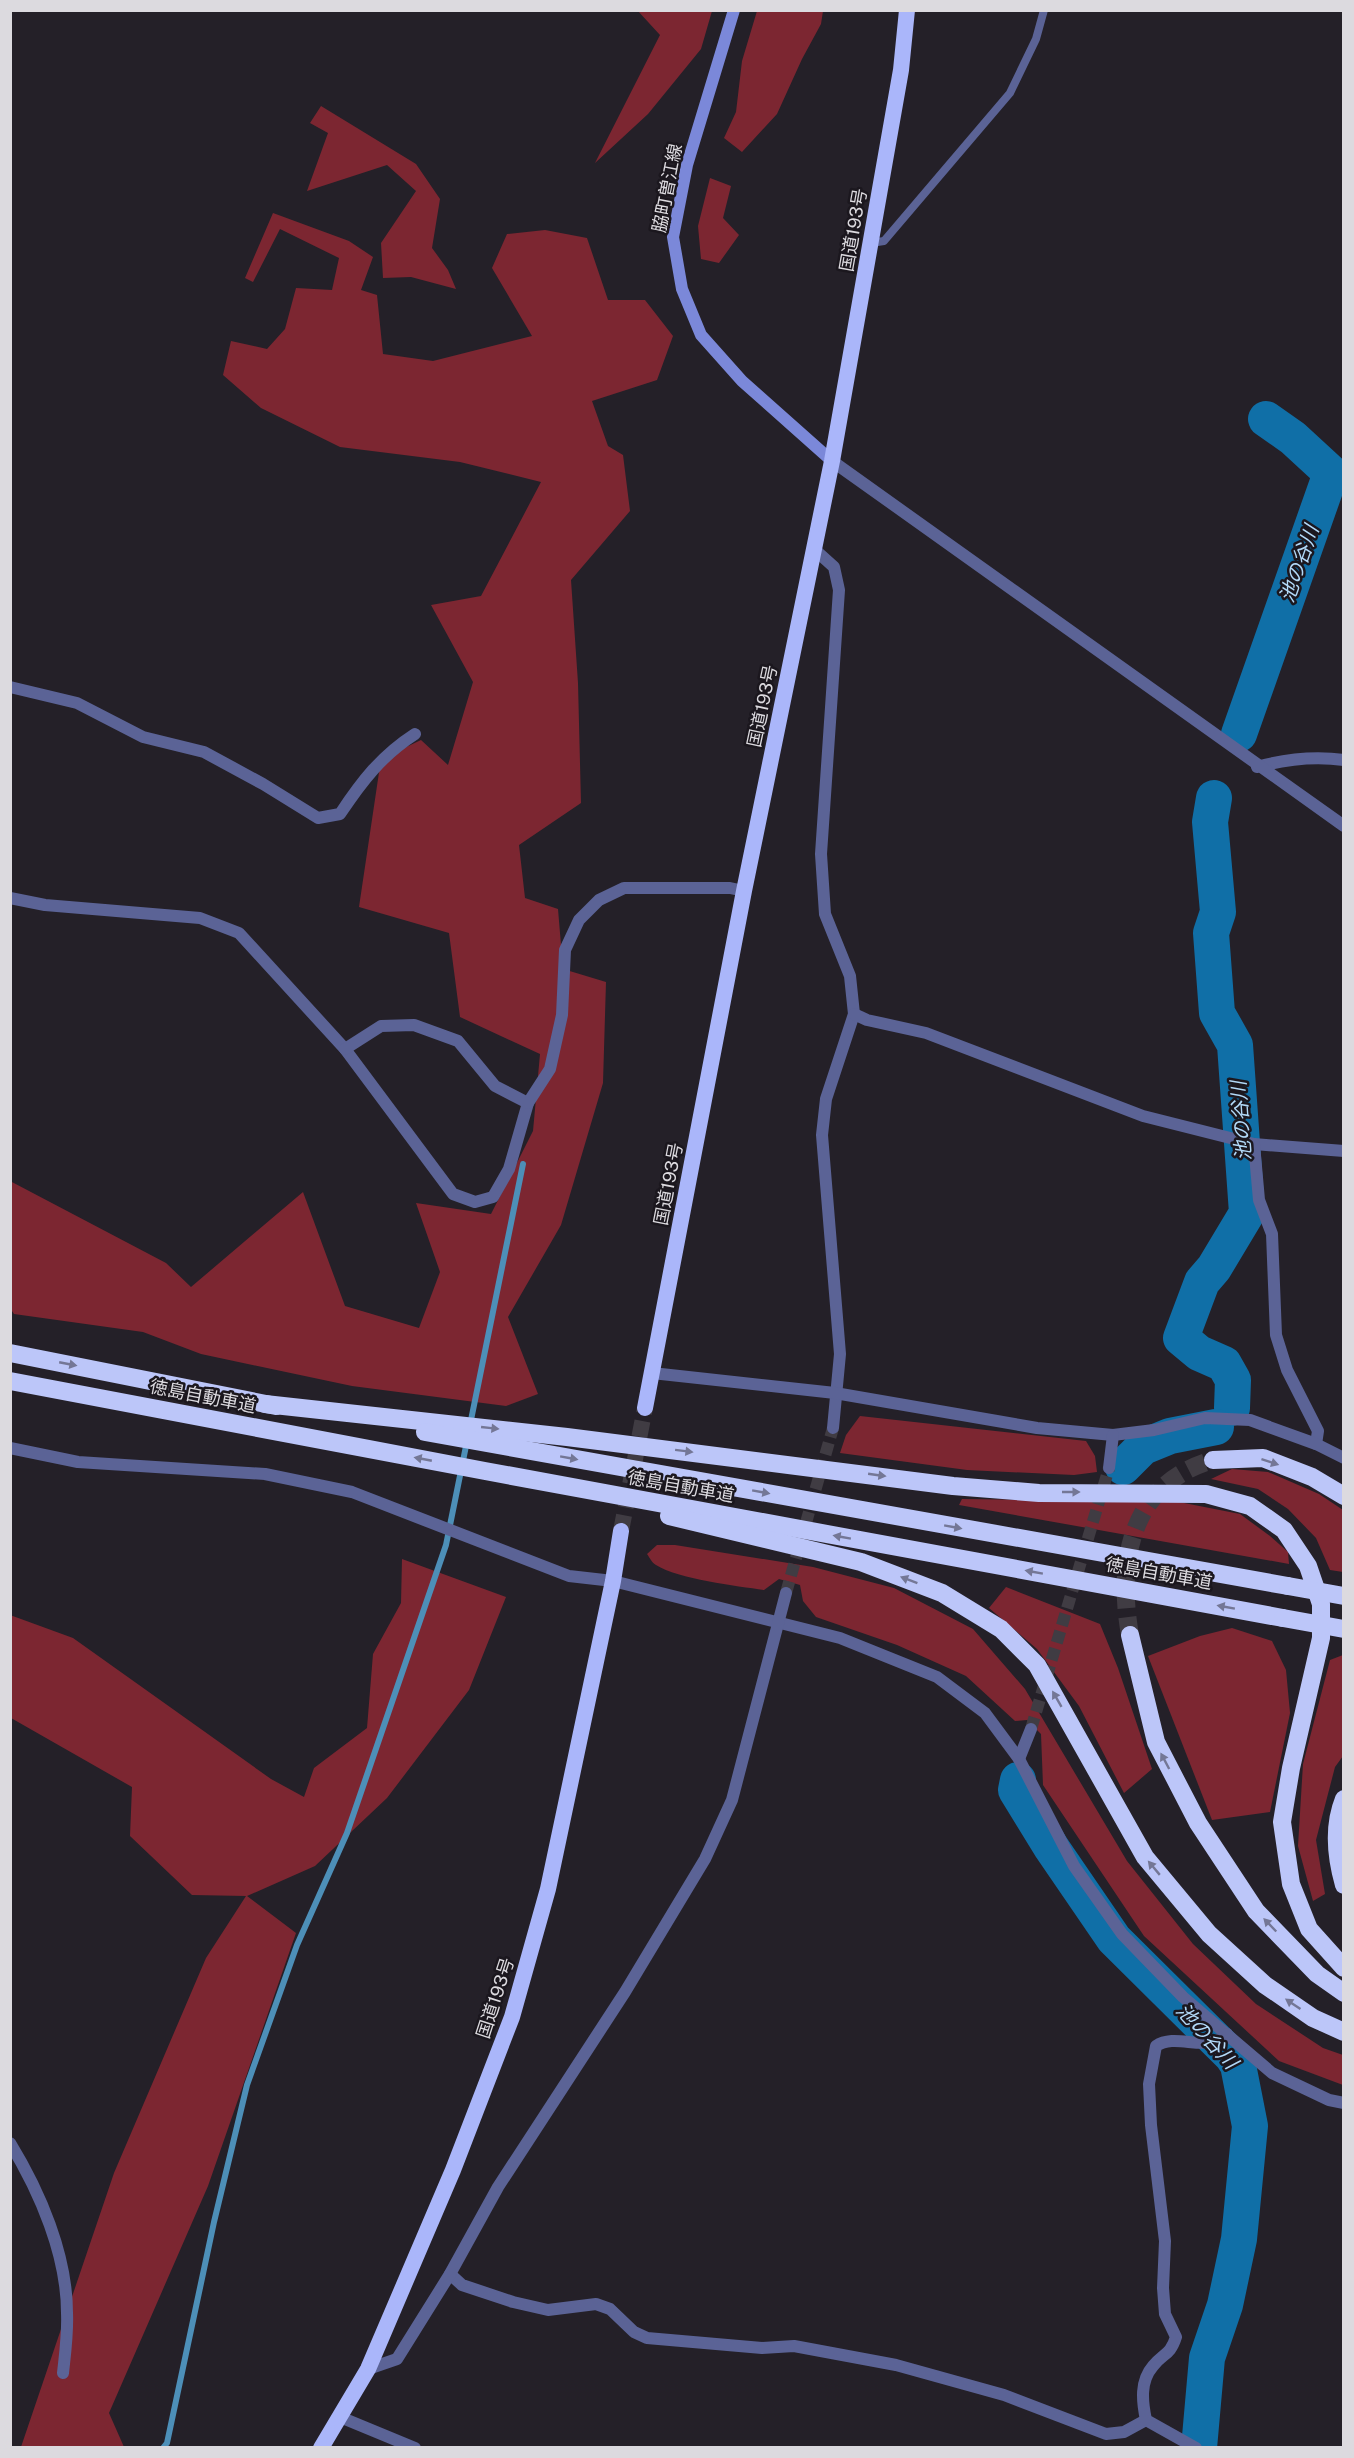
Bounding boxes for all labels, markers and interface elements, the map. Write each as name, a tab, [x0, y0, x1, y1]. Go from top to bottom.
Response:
street label: 脇町曽江線	[648, 142, 686, 234]
street label: 国道193号	[835, 187, 871, 273]
water label: 池の谷川	[1275, 520, 1324, 606]
street label: 国道193号	[743, 663, 781, 749]
water label: 池の谷川	[1226, 1078, 1256, 1162]
street label: 国道193号	[650, 1141, 686, 1227]
one-way arrow	[59, 1360, 78, 1369]
street label: 徳島自動車道	[148, 1375, 258, 1417]
one-way arrow	[480, 1423, 499, 1433]
one-way arrow	[674, 1446, 693, 1455]
one-way arrow	[414, 1454, 433, 1463]
one-way arrow	[560, 1454, 579, 1463]
one-way arrow	[1262, 1457, 1280, 1467]
street label: 徳島自動車道	[626, 1466, 736, 1506]
one-way arrow	[868, 1471, 887, 1480]
one-way arrow	[752, 1488, 771, 1497]
one-way arrow	[1061, 1488, 1080, 1497]
one-way arrow	[944, 1522, 963, 1531]
one-way arrow	[832, 1532, 851, 1541]
street label: 徳島自動車道	[1104, 1553, 1214, 1593]
one-way arrow	[1024, 1567, 1043, 1576]
one-way arrow	[900, 1575, 918, 1585]
one-way arrow	[1216, 1602, 1235, 1611]
one-way arrow	[1052, 1690, 1062, 1707]
one-way arrow	[1161, 1752, 1171, 1770]
one-way arrow	[1148, 1861, 1161, 1876]
one-way arrow	[1263, 1919, 1277, 1933]
street label: 国道193号	[472, 1955, 518, 2041]
water label: 池の谷川	[1171, 1998, 1244, 2075]
one-way arrow	[1285, 1998, 1301, 2010]

